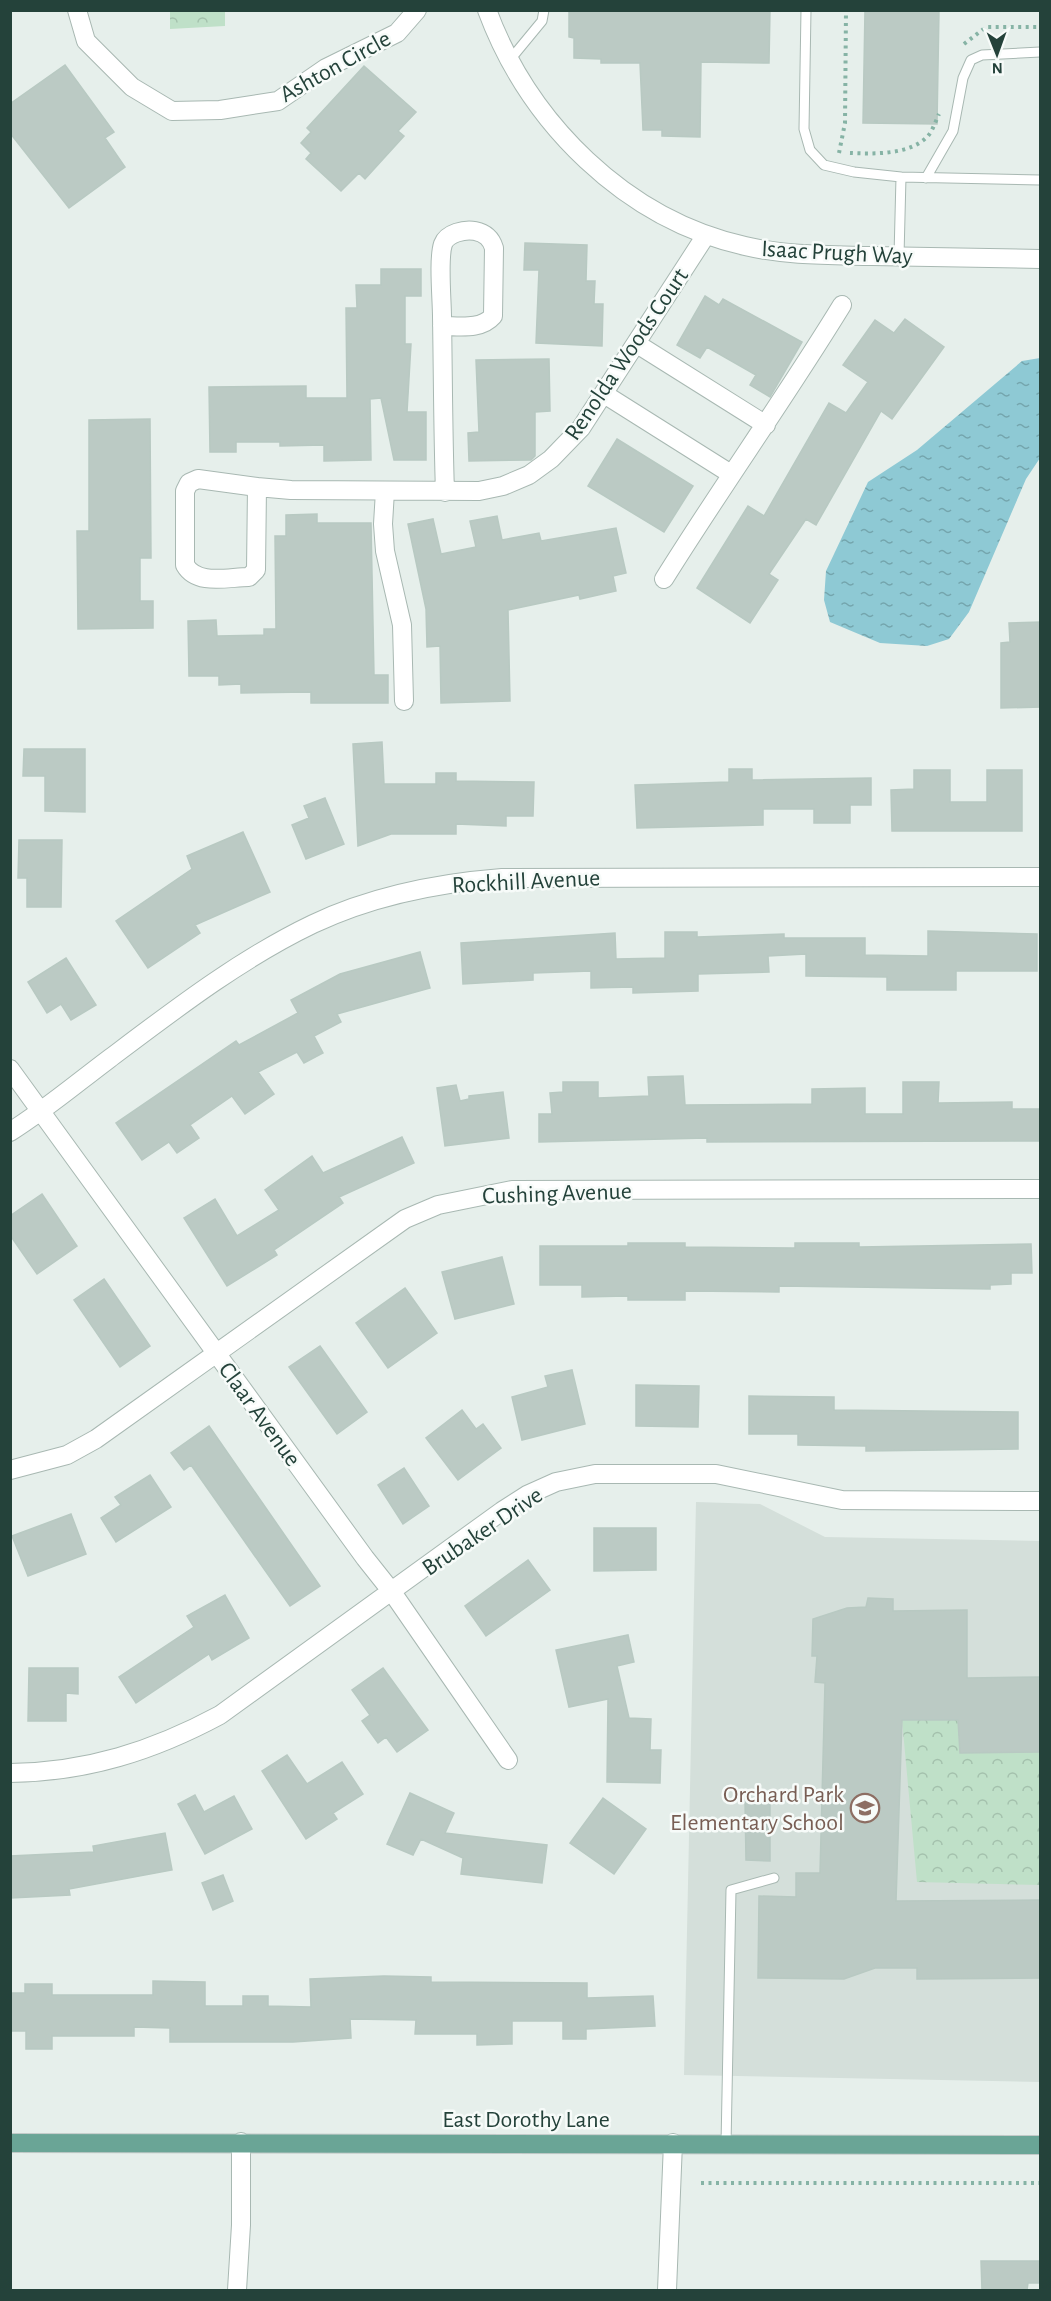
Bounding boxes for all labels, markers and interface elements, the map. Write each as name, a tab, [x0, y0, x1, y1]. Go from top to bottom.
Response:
north arrow	[967, 24, 1027, 84]
street label: Ashton Circle	[276, 27, 395, 107]
text: N	[992, 60, 1003, 76]
street label: Isaac Prugh Way	[761, 237, 913, 269]
street label: Renolda Woods Court	[561, 264, 693, 445]
street label: Rockhill Avenue	[451, 866, 601, 898]
street label: Cushing Avenue	[482, 1179, 632, 1209]
street label: Claar Avenue	[214, 1358, 305, 1471]
street label: Brubaker Drive	[418, 1483, 547, 1581]
place label: Orchard Park Elementary School	[670, 1783, 844, 1835]
school or university icon: Orchard Park Elementary School	[849, 1792, 881, 1824]
street label: East Dorothy Lane	[442, 2108, 610, 2132]

